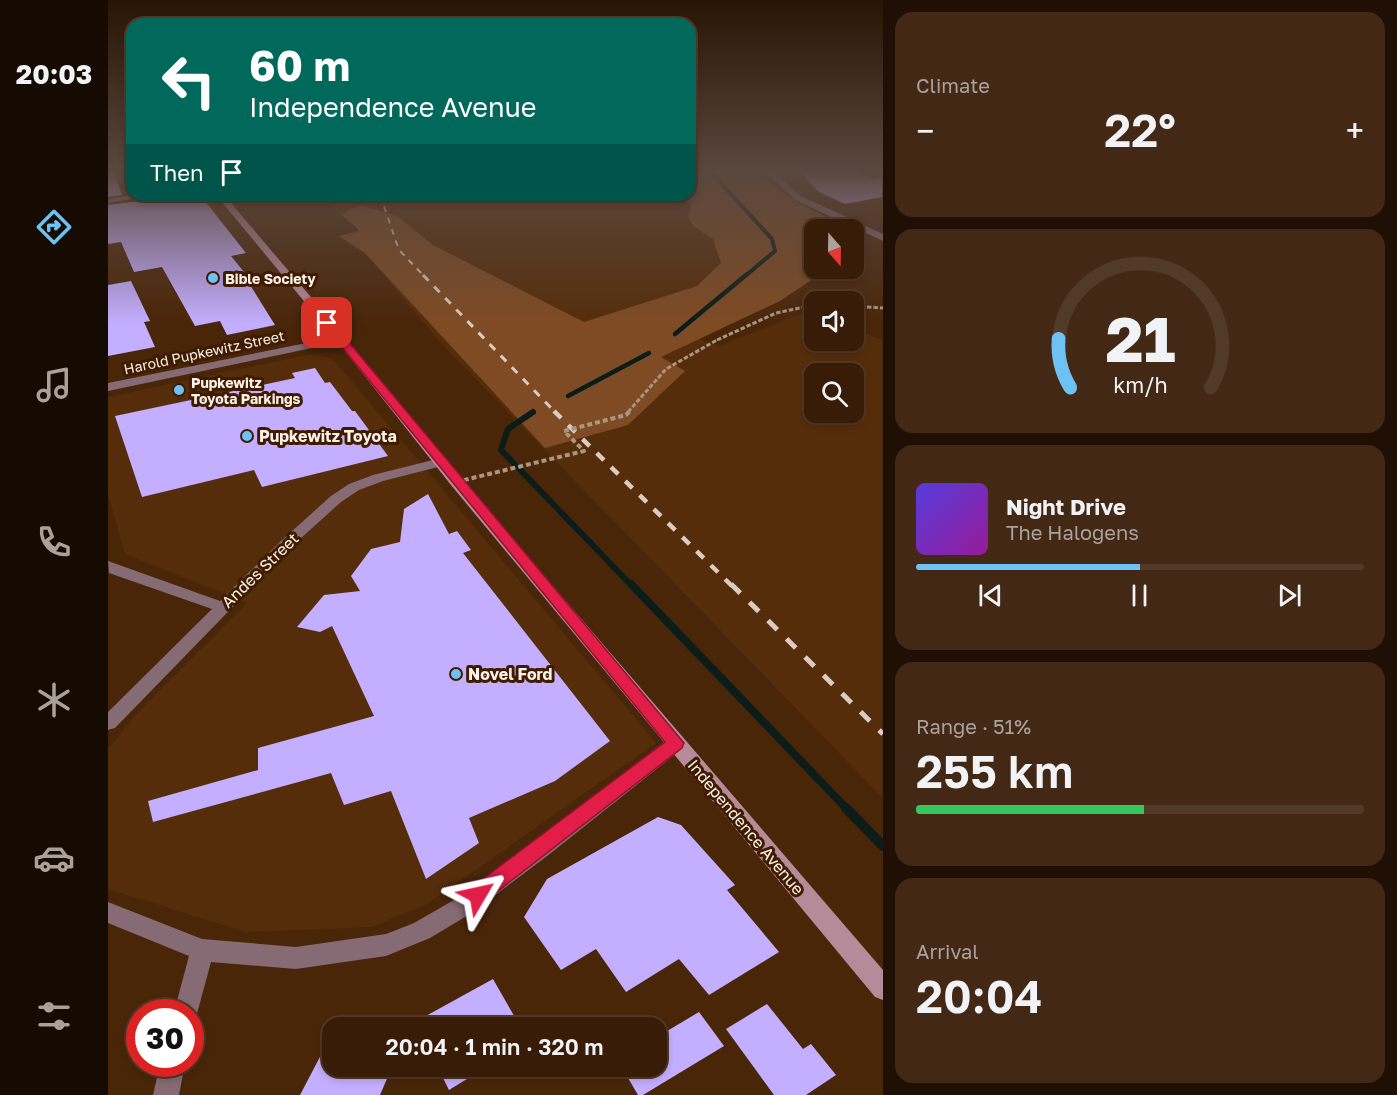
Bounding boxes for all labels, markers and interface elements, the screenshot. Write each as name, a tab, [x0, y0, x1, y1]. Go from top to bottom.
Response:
text: 60 m	[249, 40, 350, 90]
icon: left	[150, 42, 228, 120]
text: 20:03	[16, 58, 92, 90]
text: Climate	[916, 73, 990, 97]
text: Independence Avenue	[249, 91, 537, 123]
text: 22°	[1104, 103, 1176, 157]
text: −	[916, 111, 934, 150]
text: +	[1346, 111, 1364, 150]
icon: arrive	[215, 156, 248, 189]
text: Then	[150, 159, 203, 186]
icon: directions	[33, 206, 75, 248]
north arrow	[804, 219, 864, 279]
map controls	[804, 219, 864, 423]
place label: Bible Society	[225, 270, 316, 287]
marker: Bible Society	[206, 271, 220, 285]
button: sound	[804, 291, 864, 351]
pin	[301, 297, 352, 348]
text: 21	[1105, 301, 1175, 376]
icon: arrive	[310, 306, 343, 339]
street label: Harold Pupkewitz Street	[122, 327, 286, 377]
button: search	[804, 363, 864, 423]
icon: music	[33, 364, 75, 406]
text: km/h	[1113, 372, 1167, 398]
place label: Pupkewitz Toyota Parkings	[191, 374, 301, 407]
marker: Pupkewitz Toyota Parkings	[172, 383, 186, 397]
place label: Pupkewitz Toyota	[259, 426, 397, 446]
marker: Pupkewitz Toyota	[240, 429, 254, 443]
text: Night Drive	[1006, 493, 1126, 520]
text: The Halogens	[1006, 520, 1139, 544]
icon: phone	[33, 521, 75, 563]
street label: Andes Street	[217, 528, 303, 612]
icon: previous	[974, 579, 1007, 612]
icon: pause	[1123, 579, 1156, 612]
icon: next	[1273, 579, 1306, 612]
place label: Novel Ford	[468, 664, 552, 684]
marker: Novel Ford	[449, 667, 463, 681]
icon: climate	[33, 679, 75, 721]
text: Range · 51%	[916, 714, 1031, 738]
text: 255 km	[916, 744, 1073, 798]
street label: Independence Avenue	[684, 755, 808, 899]
icon: car	[33, 837, 75, 879]
position arrow	[446, 863, 510, 927]
text: Arrival	[916, 939, 979, 963]
text: 20:04	[916, 969, 1043, 1023]
icon: filters	[33, 995, 75, 1037]
speed limit sign: 30	[126, 999, 204, 1077]
text: 20:04 · 1 min · 320 m	[386, 1033, 603, 1060]

